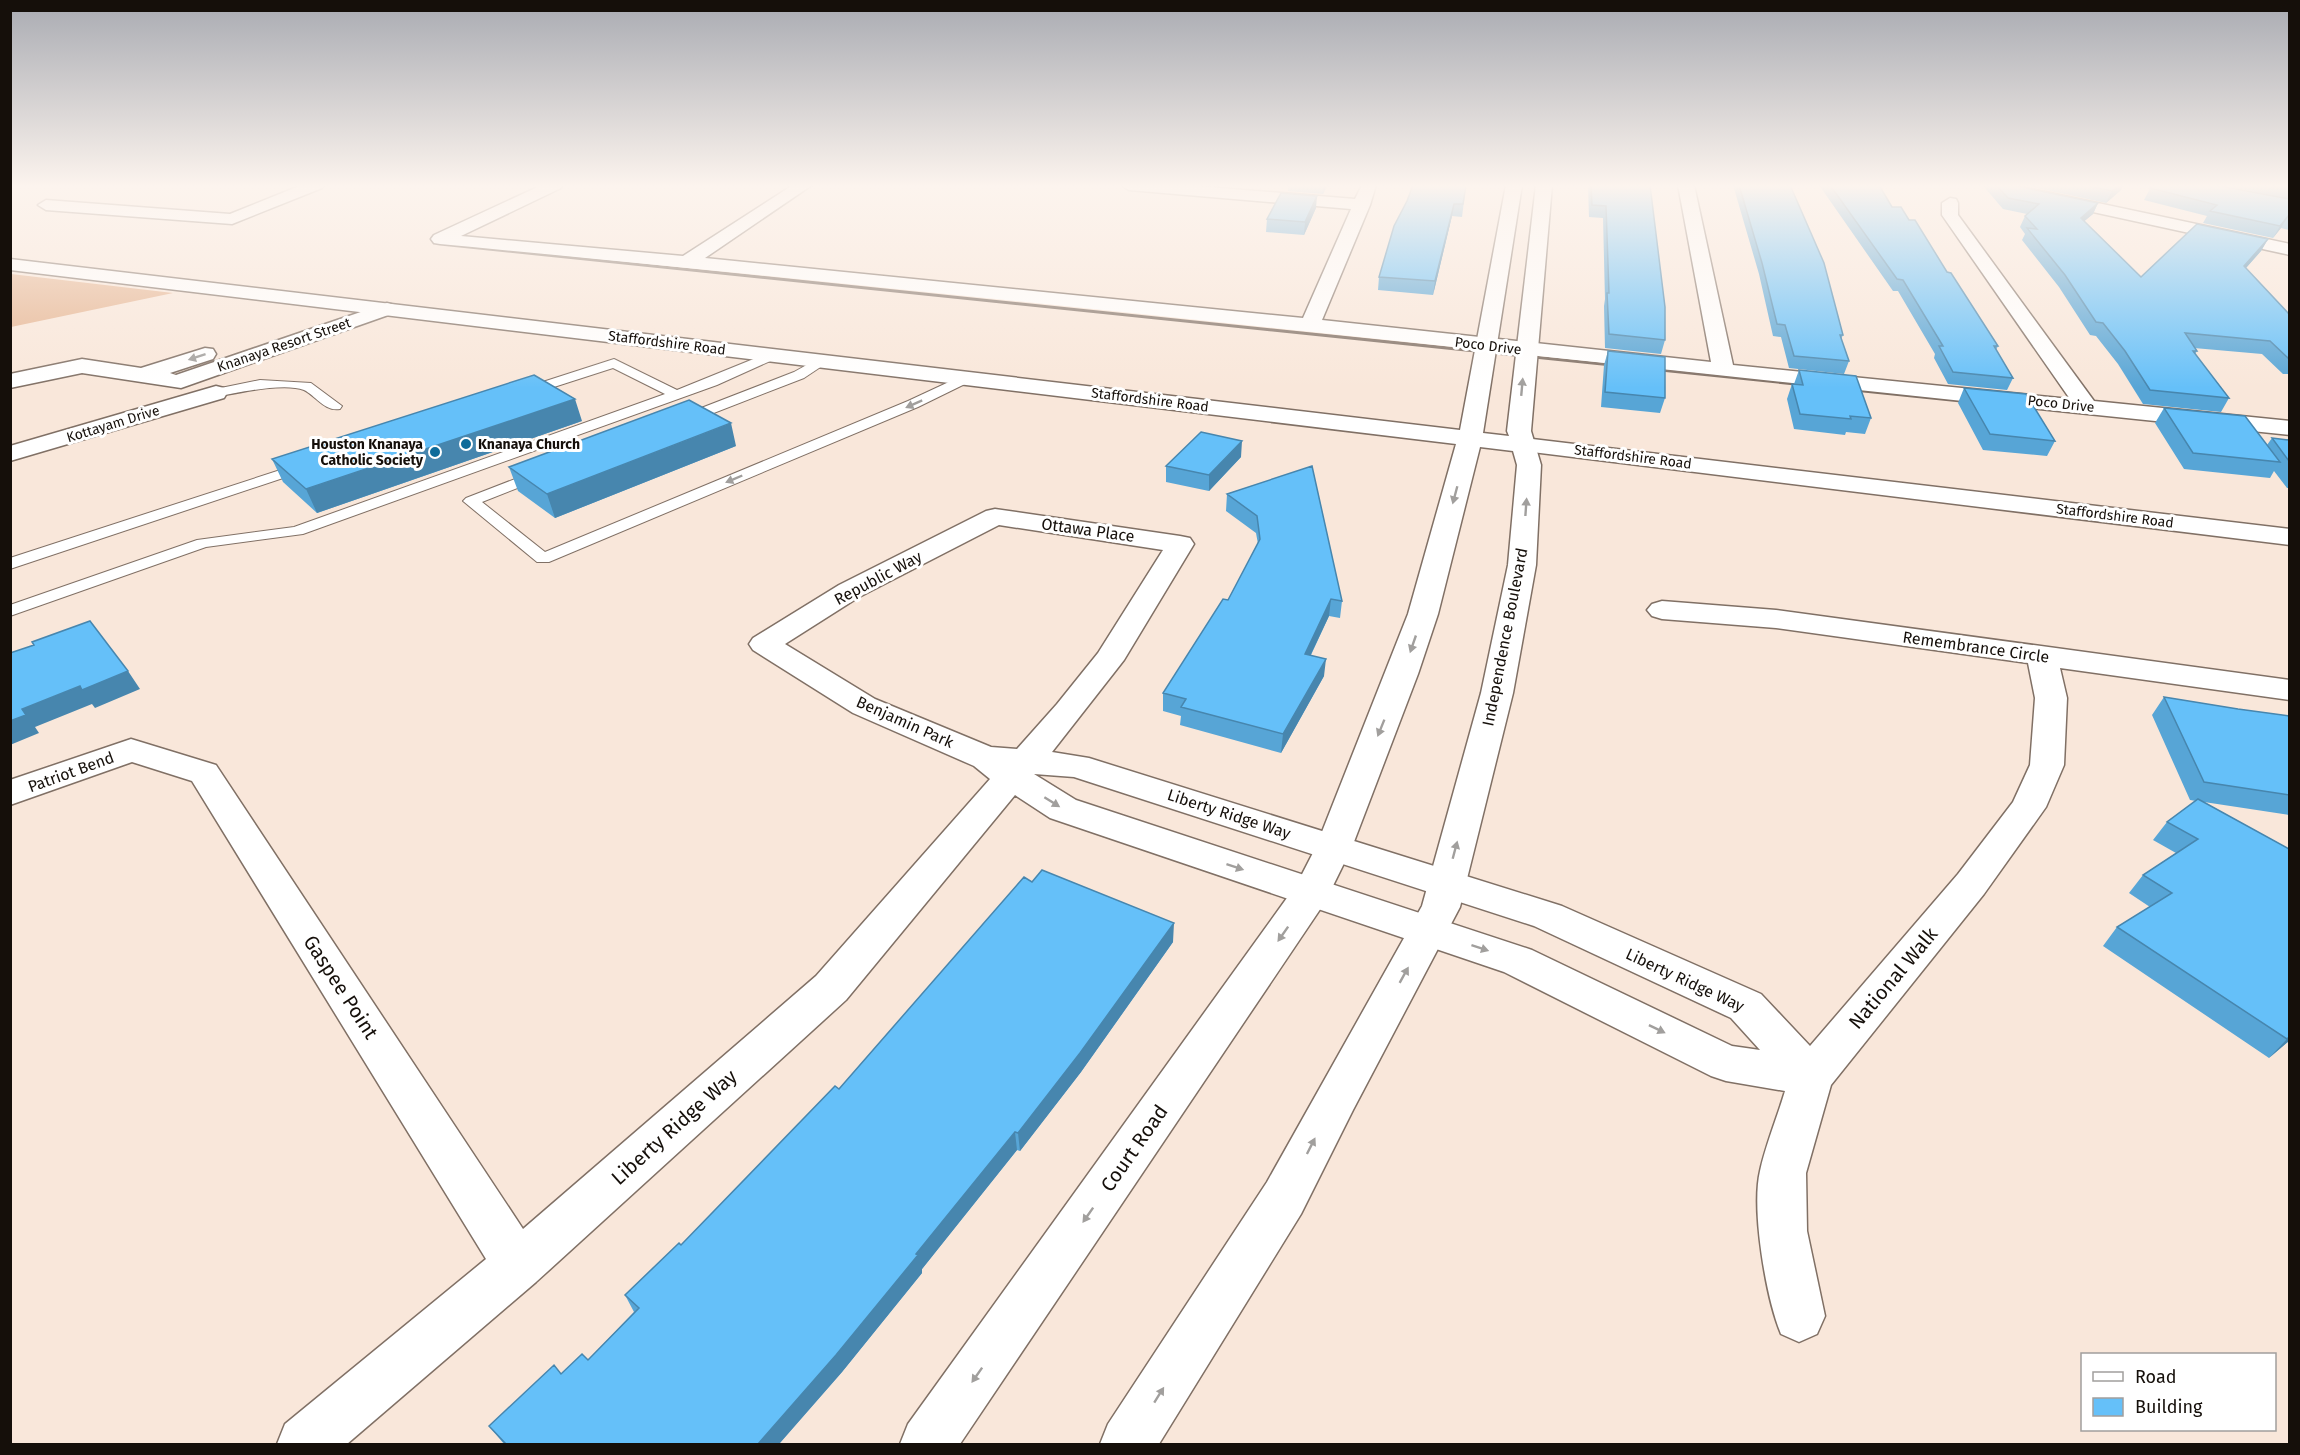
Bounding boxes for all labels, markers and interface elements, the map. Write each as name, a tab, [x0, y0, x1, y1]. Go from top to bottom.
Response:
street label: Knanaya Resort Street	[215, 314, 354, 376]
street label: Staffordshire Road	[607, 327, 727, 359]
street label: Poco Drive	[1454, 333, 1522, 359]
one-way arrow	[188, 352, 206, 362]
one-way arrow	[1517, 378, 1527, 397]
street label: Staffordshire Road	[1090, 384, 1210, 416]
street label: Poco Drive	[2027, 392, 2095, 416]
one-way arrow	[905, 399, 922, 408]
street label: Kottayam Drive	[64, 402, 162, 446]
place label: Houston Knanaya Catholic Society	[311, 436, 424, 469]
place label: Knanaya Church	[478, 436, 580, 453]
marker: Knanaya Church	[459, 437, 473, 451]
street label: Staffordshire Road	[1573, 441, 1693, 473]
marker: Houston Knanaya Catholic Society	[428, 445, 442, 459]
one-way arrow	[724, 474, 742, 484]
one-way arrow	[1450, 486, 1459, 504]
one-way arrow	[1521, 498, 1531, 517]
street label: Staffordshire Road	[2055, 500, 2175, 532]
street label: Ottawa Place	[1040, 514, 1136, 546]
street label: Independence Boulevard	[1478, 546, 1532, 728]
street label: Republic Way	[831, 547, 925, 609]
street label: Remembrance Circle	[1901, 627, 2051, 667]
one-way arrow	[1407, 635, 1417, 653]
street label: Benjamin Park	[853, 692, 957, 752]
one-way arrow	[1376, 720, 1386, 738]
street label: Patriot Bend	[25, 748, 117, 796]
street label: Liberty Ridge Way	[1165, 785, 1293, 843]
one-way arrow	[1043, 797, 1060, 808]
one-way arrow	[1451, 841, 1460, 859]
one-way arrow	[1226, 862, 1244, 872]
street label: National Walk	[1844, 922, 1943, 1034]
one-way arrow	[1277, 925, 1289, 941]
street label: Gaspee Point	[299, 931, 384, 1044]
one-way arrow	[1471, 944, 1489, 954]
street label: Liberty Ridge Way	[1623, 944, 1747, 1016]
one-way arrow	[1399, 966, 1409, 983]
one-way arrow	[1649, 1024, 1666, 1034]
street label: Liberty Ridge Way	[606, 1064, 742, 1190]
street label: Court Road	[1095, 1100, 1173, 1196]
one-way arrow	[1306, 1138, 1316, 1155]
one-way arrow	[1082, 1206, 1094, 1222]
legend	[2081, 1353, 2276, 1431]
text: Road	[2135, 1366, 2177, 1388]
one-way arrow	[972, 1367, 983, 1383]
one-way arrow	[1153, 1387, 1164, 1403]
text: Building	[2135, 1396, 2203, 1418]

